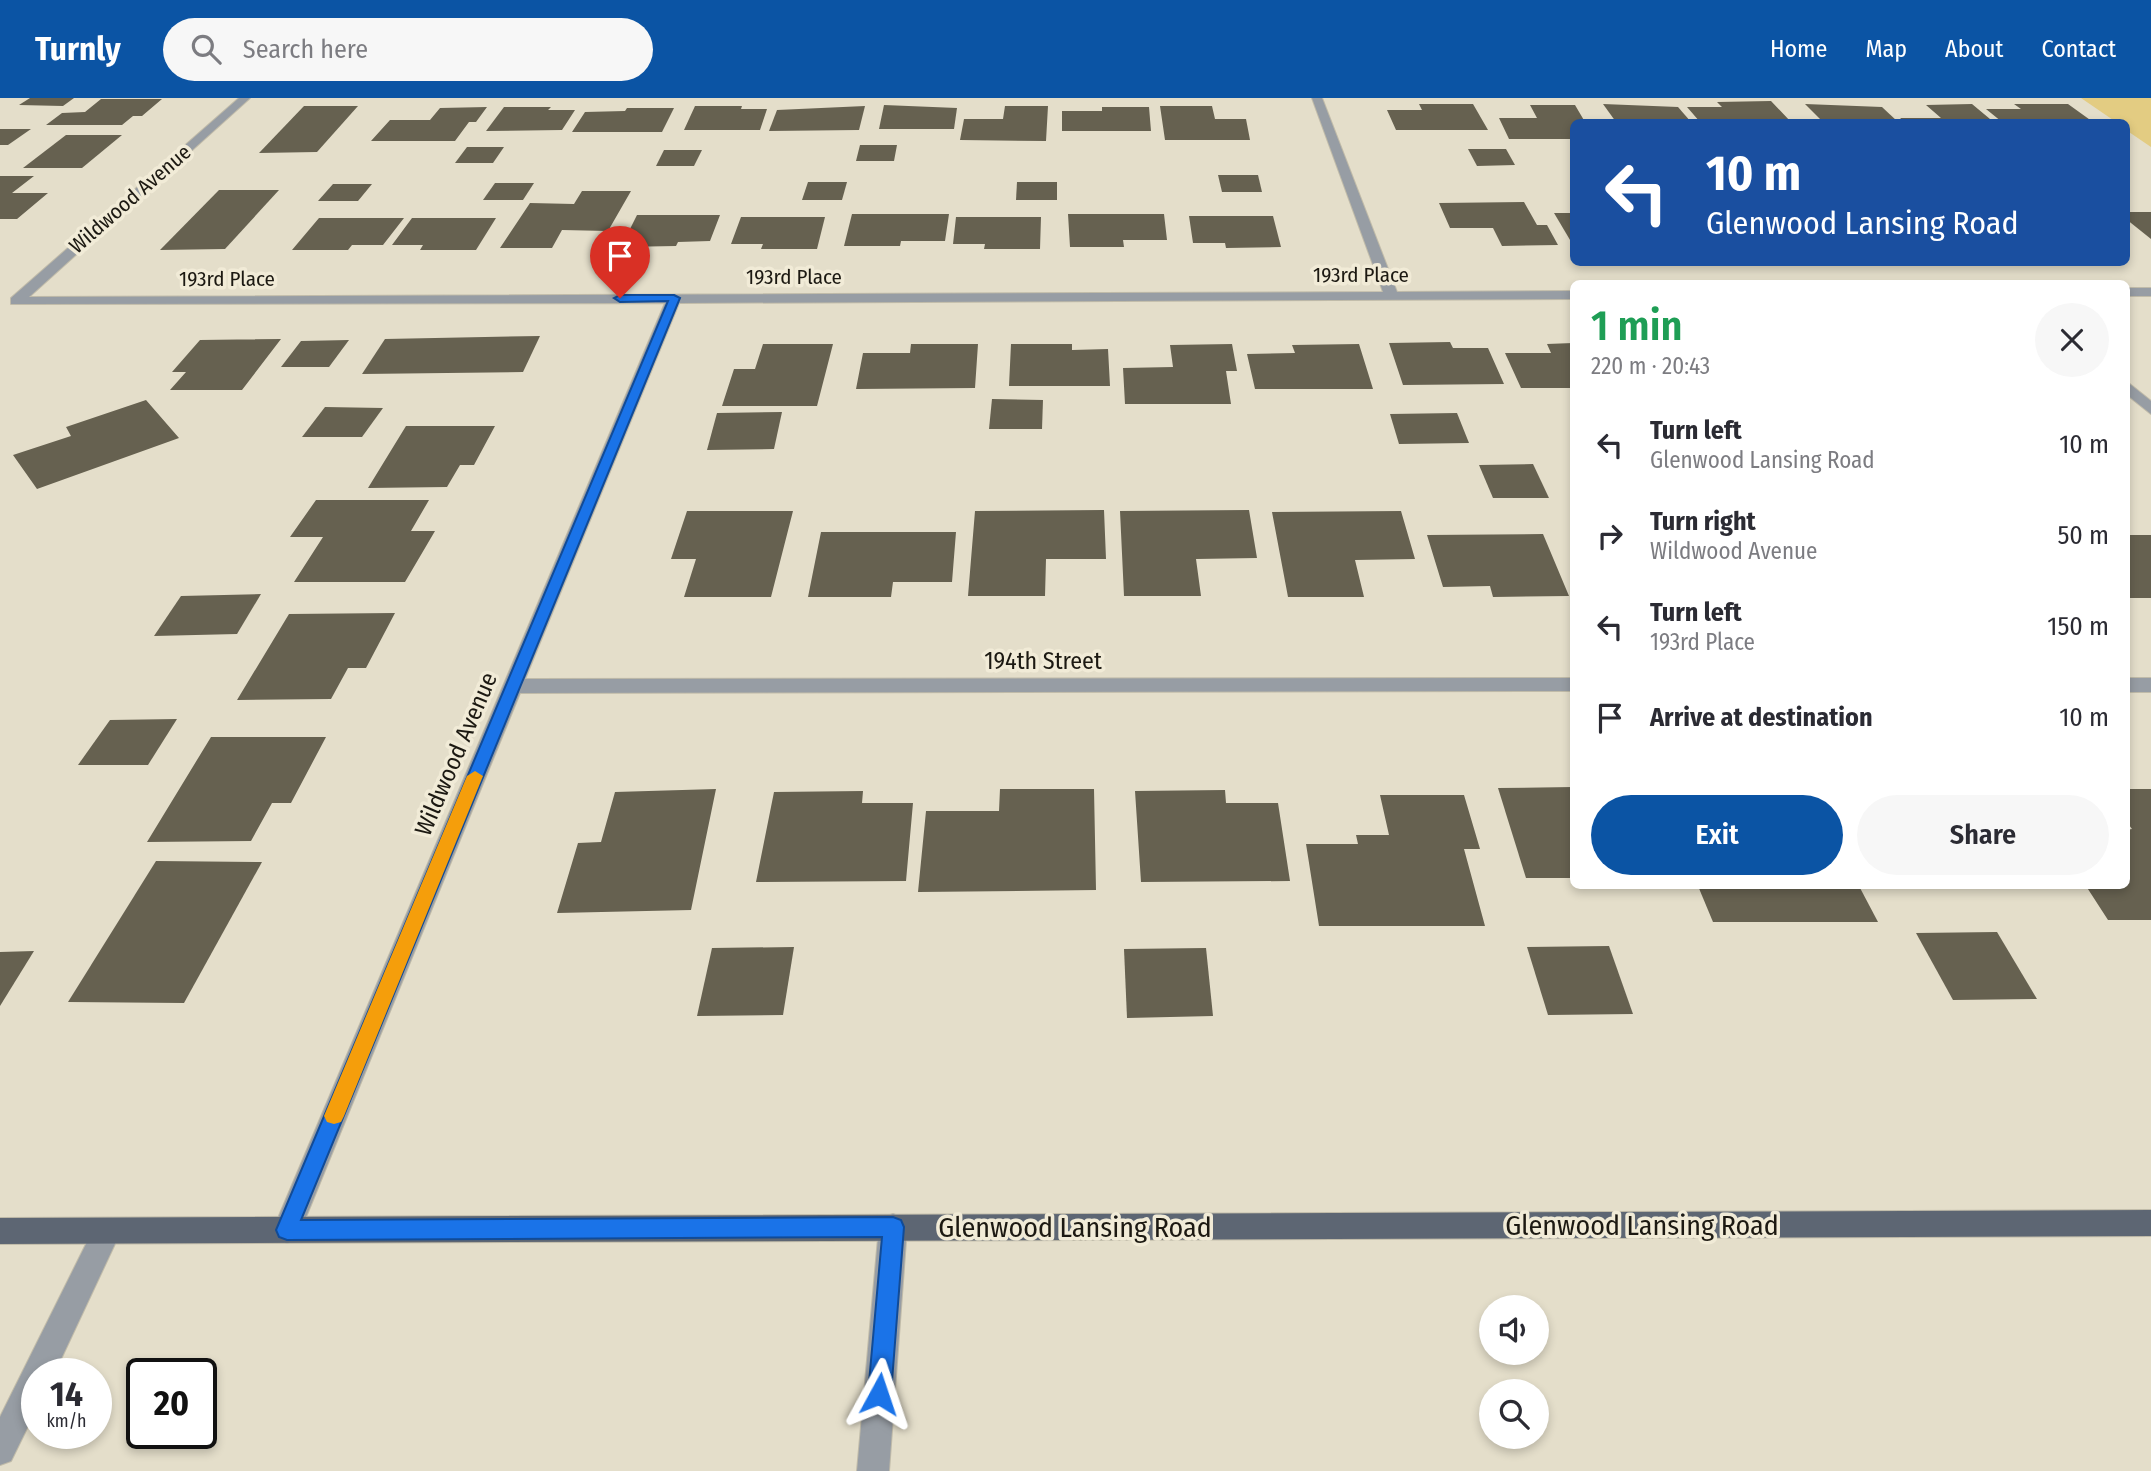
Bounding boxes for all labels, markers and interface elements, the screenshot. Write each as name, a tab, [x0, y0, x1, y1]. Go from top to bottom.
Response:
search box	[163, 18, 653, 81]
text: Turnly	[35, 29, 121, 69]
icon: search	[187, 30, 225, 68]
text: Search here	[243, 34, 368, 65]
text: Home	[1770, 35, 1827, 63]
text: Map	[1865, 35, 1907, 63]
text: About	[1945, 35, 2003, 63]
text: Contact	[2041, 35, 2116, 63]
street label: Wildwood Avenue	[64, 139, 196, 259]
text: 10 m	[1706, 144, 1801, 203]
icon: left	[1591, 147, 1682, 238]
text: Glenwood Lansing Road	[1706, 204, 2019, 242]
pin	[590, 226, 650, 298]
icon: arrive	[601, 237, 639, 275]
street label: 193rd Place	[1313, 262, 1409, 288]
street label: 193rd Place	[746, 264, 842, 290]
street label: 193rd Place	[179, 266, 275, 292]
text: 1 min	[1591, 301, 1682, 351]
button: close	[2035, 303, 2109, 377]
text: 220 m · 20:43	[1591, 352, 1710, 380]
text: Turn left	[1650, 415, 1742, 446]
icon: left	[1591, 426, 1629, 464]
text: 10 m	[2059, 429, 2109, 460]
text: Glenwood Lansing Road	[1650, 446, 1875, 474]
text: Turn right	[1650, 506, 1756, 537]
icon: right	[1591, 517, 1629, 555]
text: 50 m	[2057, 520, 2109, 551]
text: Wildwood Avenue	[1650, 537, 1817, 565]
text: Turn left	[1650, 597, 1742, 628]
icon: left	[1591, 608, 1629, 646]
text: 150 m	[2047, 611, 2109, 642]
text: 193rd Place	[1650, 628, 1755, 656]
street label: 194th Street	[984, 647, 1102, 675]
street label: Wildwood Avenue	[409, 668, 503, 840]
icon: arrive	[1591, 699, 1629, 737]
text: Arrive at destination	[1650, 702, 1873, 733]
text: 10 m	[2059, 702, 2109, 733]
button: Exit	[1591, 795, 1843, 875]
button: Share	[1857, 795, 2109, 875]
street label: Glenwood Lansing Road	[1505, 1209, 1779, 1242]
street label: Glenwood Lansing Road	[938, 1211, 1212, 1244]
map controls	[1479, 1295, 1549, 1449]
button: sound	[1479, 1295, 1549, 1365]
position arrow	[842, 1357, 916, 1431]
speed limit sign: 20	[126, 1358, 217, 1449]
text: 14	[50, 1373, 83, 1415]
button: search	[1479, 1379, 1549, 1449]
text: km/h	[46, 1410, 87, 1432]

